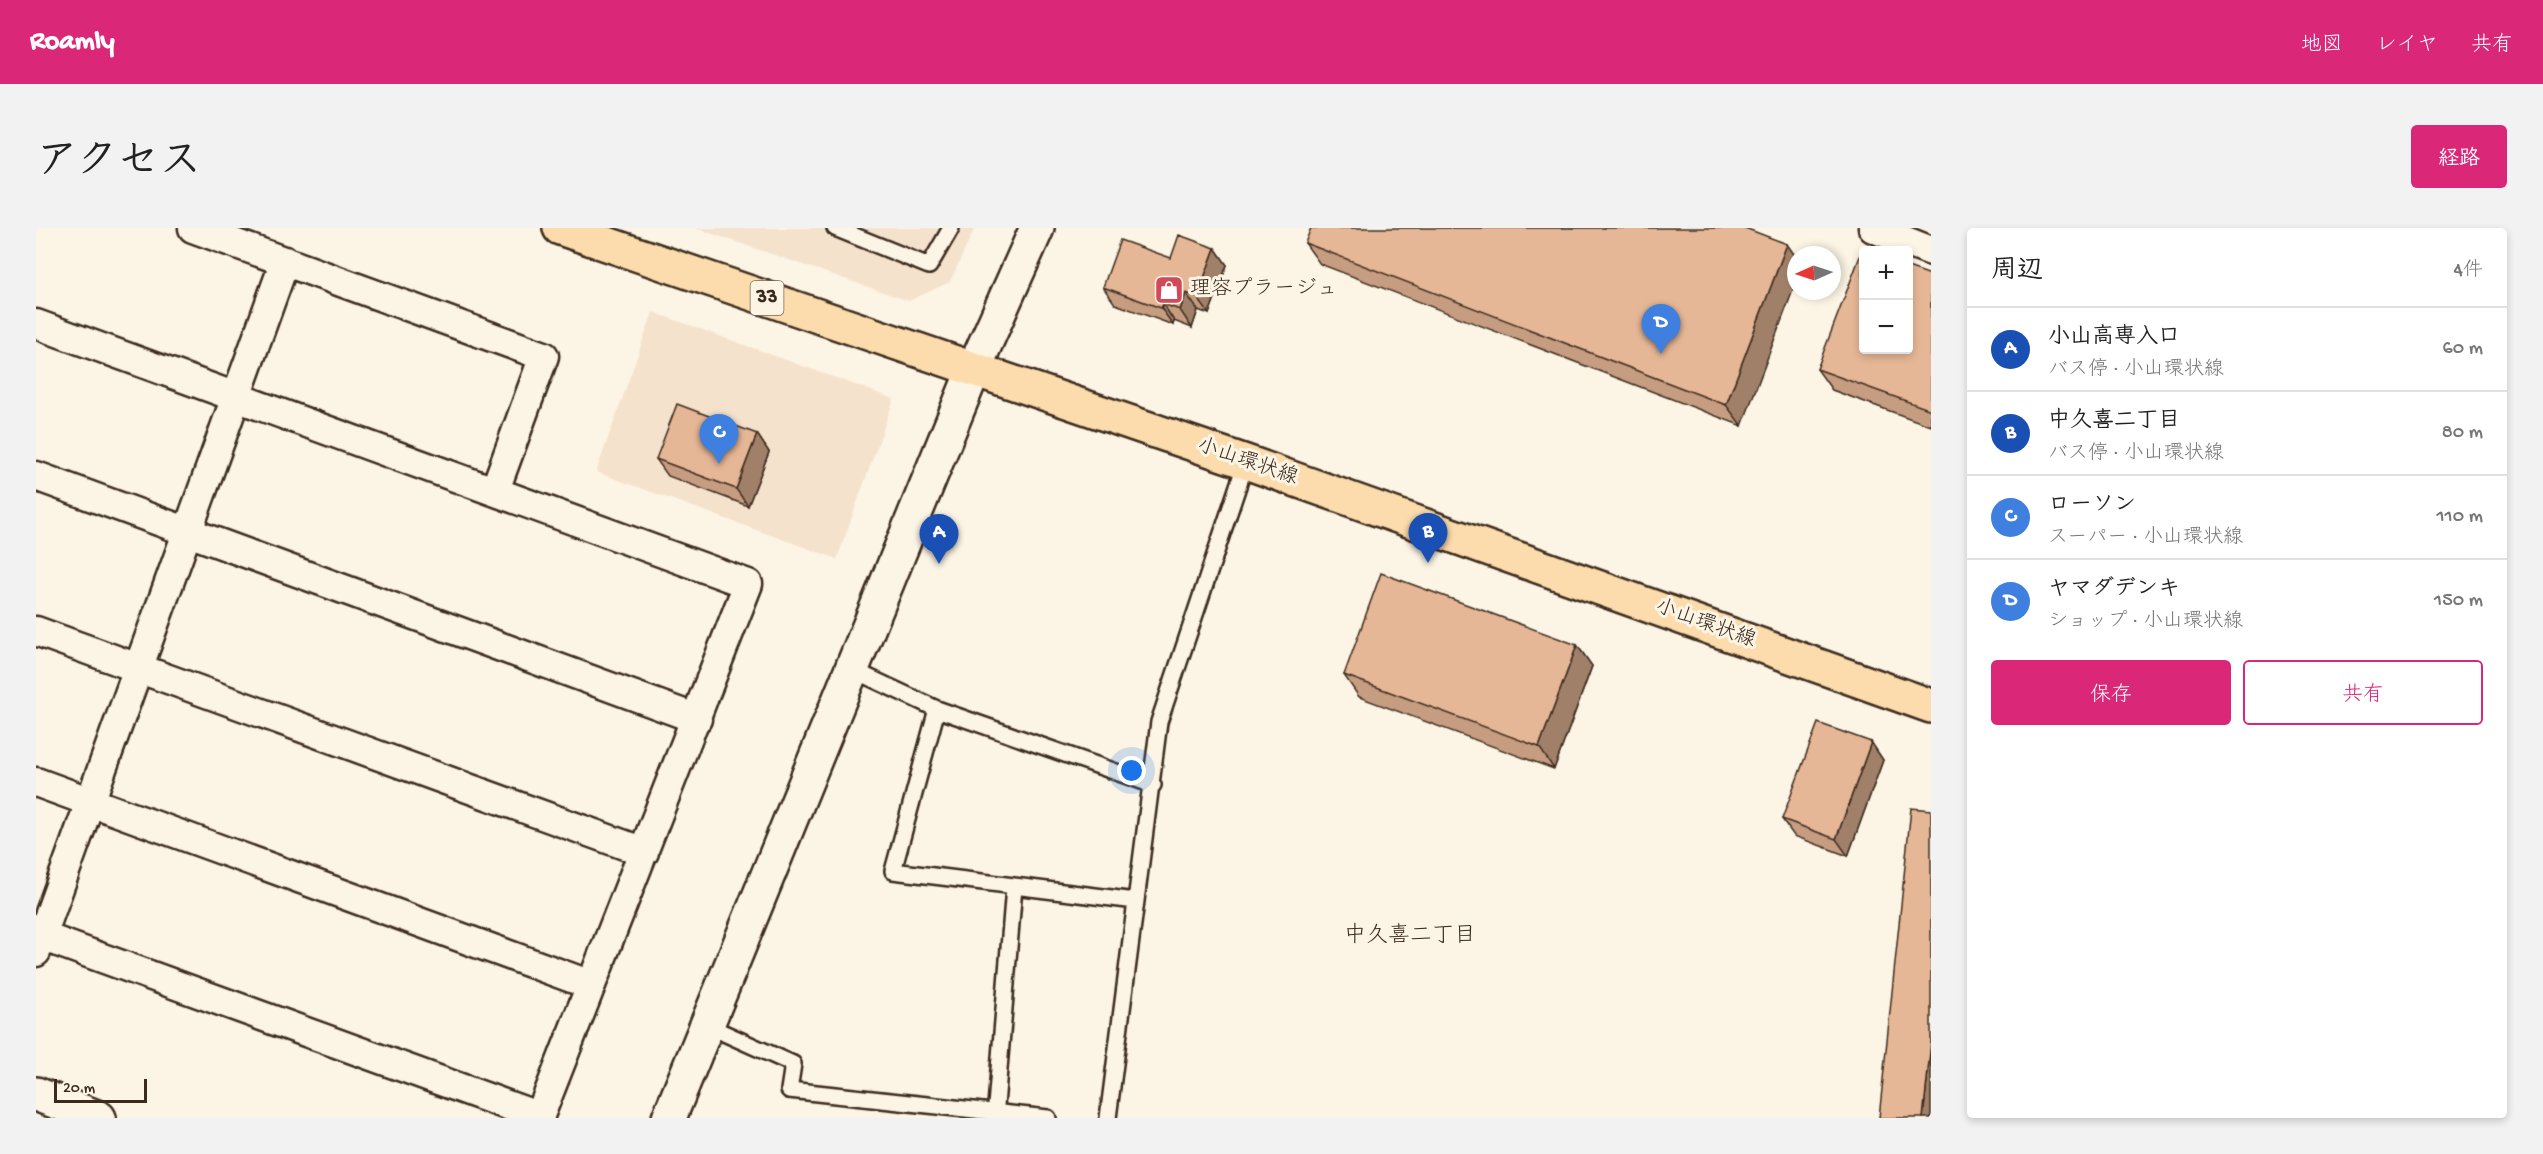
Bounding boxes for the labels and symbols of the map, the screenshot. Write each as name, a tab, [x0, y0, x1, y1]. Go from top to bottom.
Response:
north arrow	[1787, 246, 1841, 300]
shop icon: 理容プラージュ	[1153, 274, 1185, 306]
place label: 理容プラージュ	[1190, 277, 1337, 303]
road number: 33	[750, 281, 784, 315]
pin: D	[1642, 304, 1680, 354]
pin: C	[700, 414, 738, 464]
street label: 小山環状線	[1193, 433, 1301, 492]
pin: A	[920, 514, 958, 564]
pin: B	[1408, 514, 1448, 563]
street label: 小山環状線	[1651, 594, 1759, 655]
your location	[1117, 756, 1146, 785]
district label: 中久喜二丁目	[1344, 922, 1476, 950]
scale bar	[54, 1076, 147, 1104]

